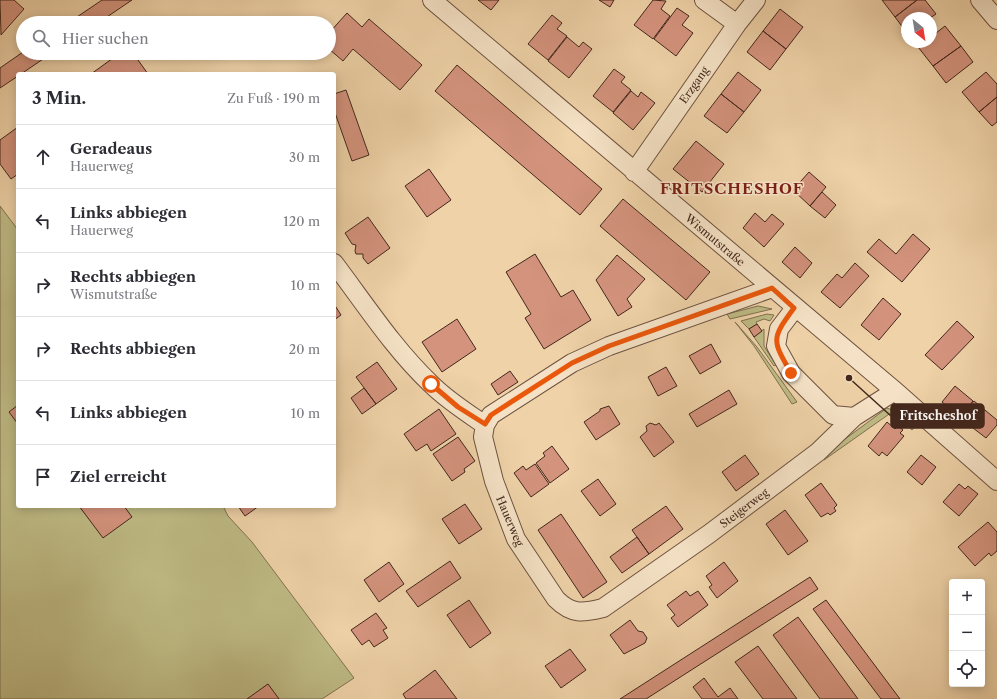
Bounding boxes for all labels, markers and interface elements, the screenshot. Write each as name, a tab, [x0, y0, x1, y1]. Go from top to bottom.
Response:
north arrow	[901, 12, 937, 48]
search box	[16, 16, 336, 60]
icon: search	[30, 27, 52, 49]
text: Hier suchen	[62, 29, 149, 48]
street label: Erzgang	[676, 64, 712, 106]
text: 3 Min.	[32, 88, 86, 108]
text: Zu Fuß · 190 m	[227, 90, 320, 106]
text: Geradeaus	[70, 139, 152, 158]
icon: ahead	[32, 146, 54, 168]
text: 30 m	[289, 149, 320, 165]
text: Hauerweg	[70, 158, 133, 174]
district label: FRITSCHESHOF	[660, 179, 804, 198]
text: Links abbiegen	[70, 203, 187, 222]
icon: left	[32, 210, 54, 232]
street label: Wismutstraße	[681, 210, 748, 269]
text: 120 m	[283, 213, 320, 229]
text: Hauerweg	[70, 222, 133, 238]
text: Rechts abbiegen	[70, 267, 196, 286]
icon: right	[32, 274, 54, 296]
text: 10 m	[291, 277, 320, 293]
text: Wismutstraße	[70, 286, 157, 302]
icon: right	[32, 338, 54, 360]
text: Rechts abbiegen	[70, 339, 196, 358]
text: 20 m	[289, 341, 320, 357]
route end	[782, 364, 800, 382]
route start	[422, 375, 440, 393]
icon: left	[32, 402, 54, 424]
text: Links abbiegen	[70, 403, 187, 422]
callout: Fritscheshof	[891, 404, 984, 428]
text: 10 m	[291, 405, 320, 421]
text: Fritscheshof	[900, 408, 978, 423]
icon: arrive	[32, 466, 54, 488]
text: Ziel erreicht	[70, 467, 166, 486]
street label: Steigerweg	[717, 485, 771, 531]
street label: Hauerweg	[493, 494, 527, 549]
map controls	[949, 579, 985, 687]
button: +	[949, 579, 985, 615]
button: −	[949, 615, 985, 651]
button: locate	[949, 651, 985, 687]

